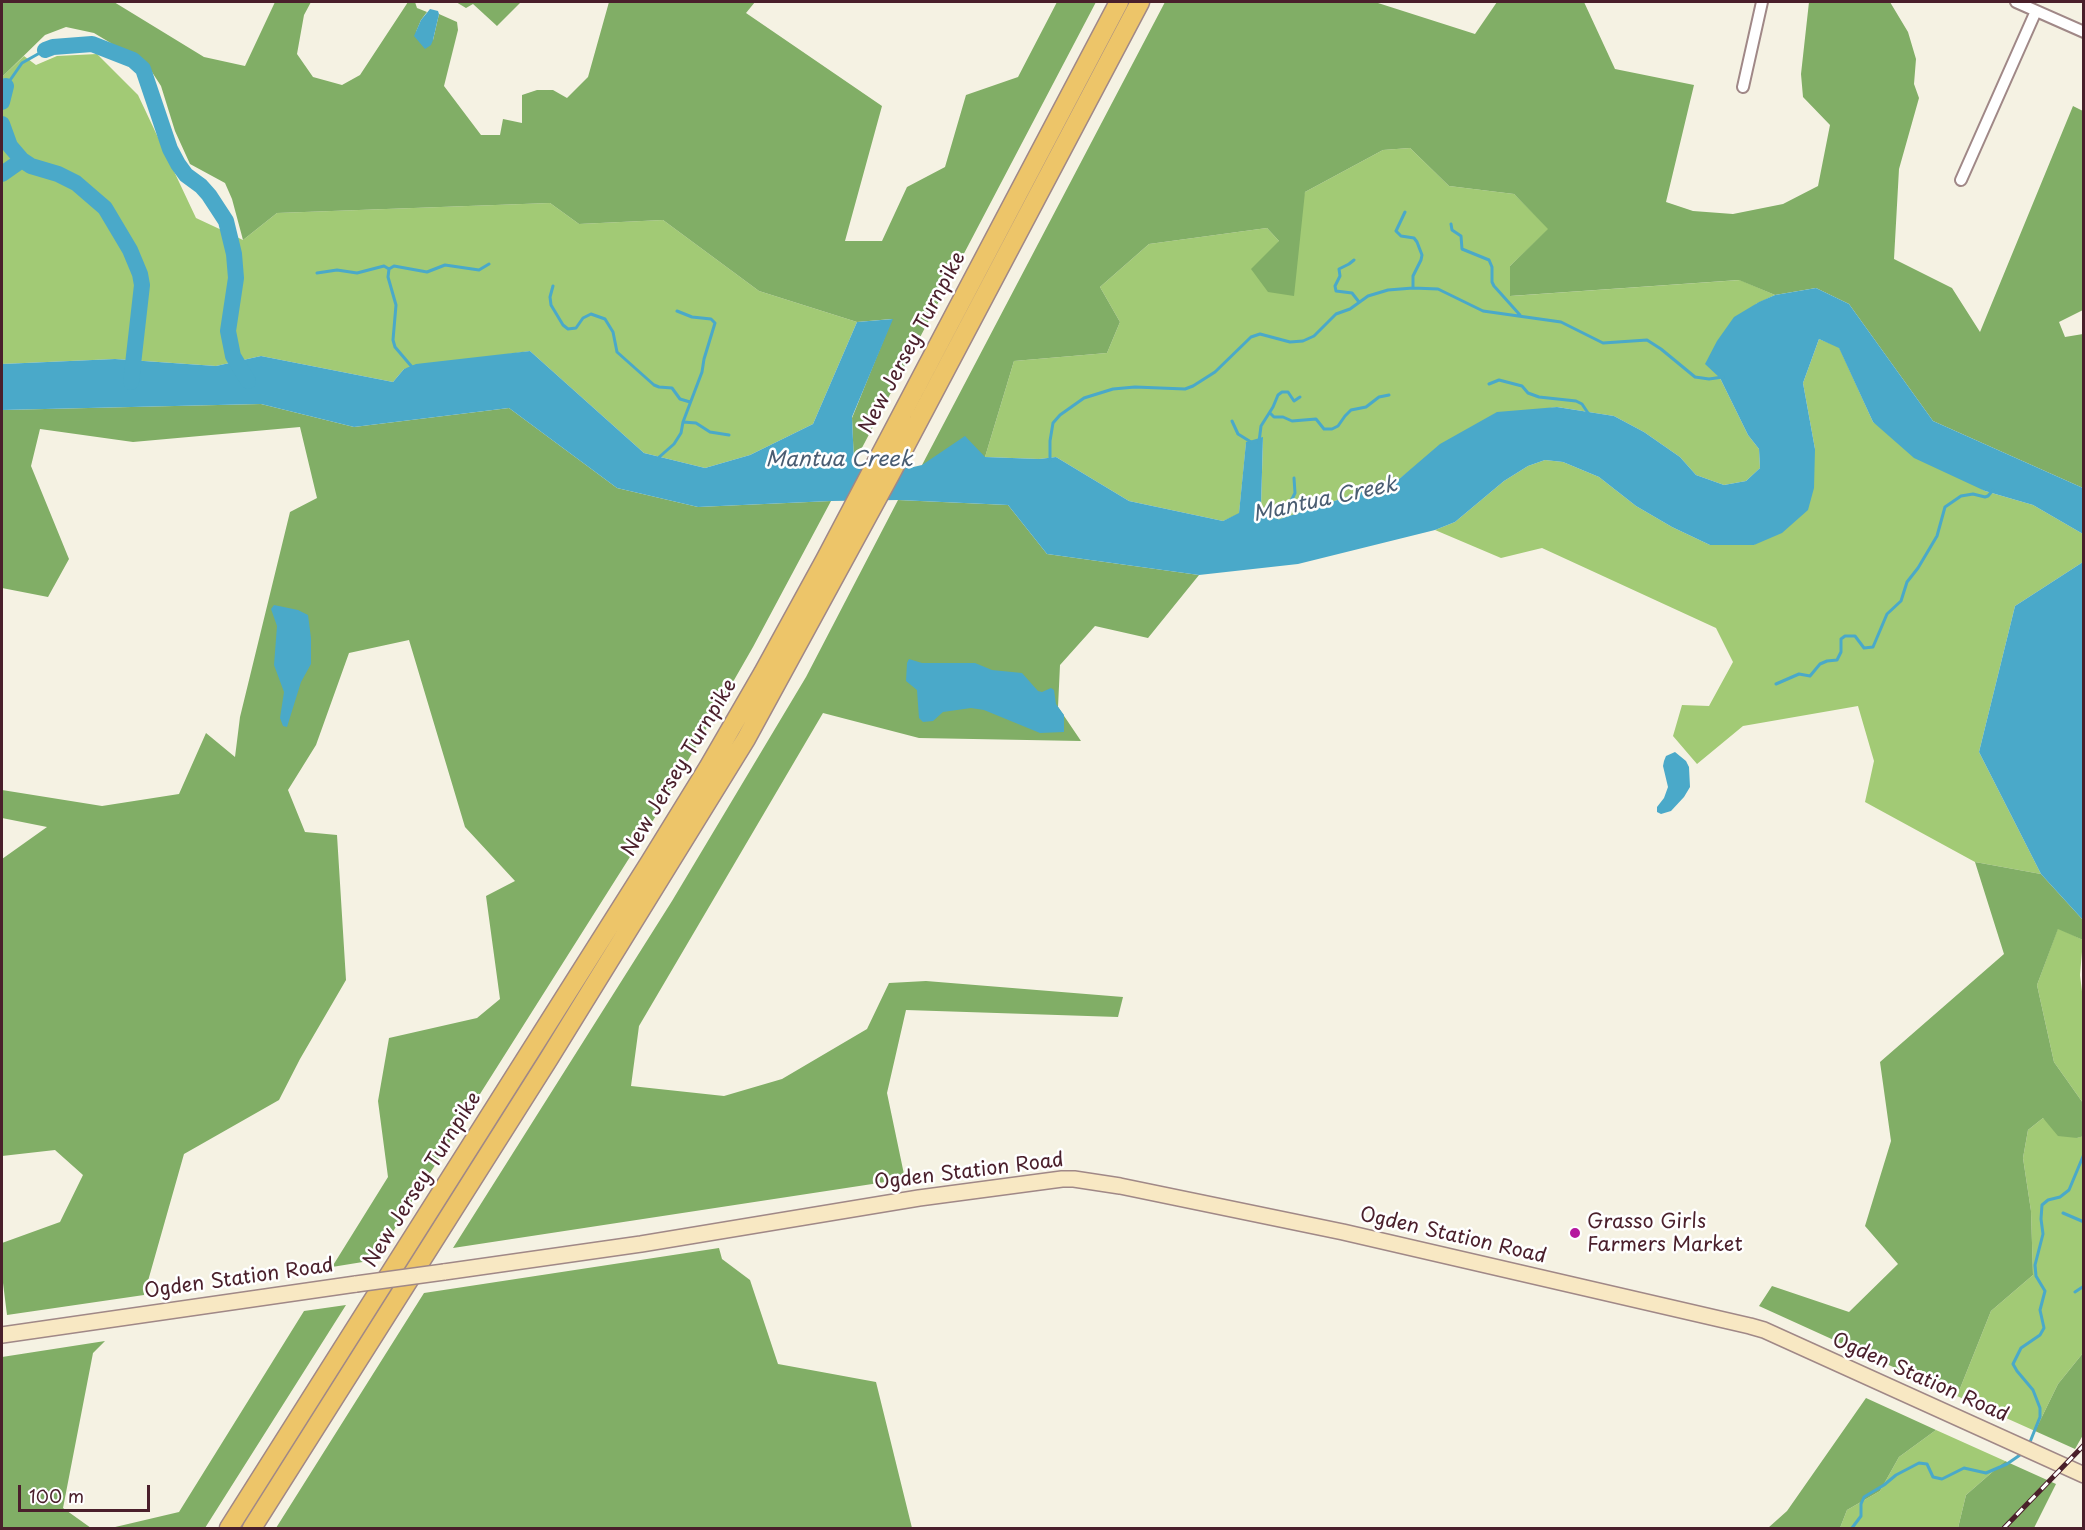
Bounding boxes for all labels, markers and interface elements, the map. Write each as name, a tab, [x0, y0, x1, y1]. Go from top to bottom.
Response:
street label: New Jersey Turnpike	[855, 248, 971, 438]
water label: Mantua Creek	[766, 447, 912, 473]
water label: Mantua Creek	[1251, 472, 1399, 528]
street label: New Jersey Turnpike	[618, 675, 742, 861]
street label: New Jersey Turnpike	[359, 1088, 487, 1272]
street label: Ogden Station Road	[873, 1148, 1065, 1196]
street label: Ogden Station Road	[1357, 1203, 1549, 1269]
place label: Grasso Girls Farmers Market	[1587, 1210, 1743, 1257]
marker: Grasso Girls Farmers Market	[1568, 1226, 1582, 1240]
street label: Ogden Station Road	[143, 1254, 335, 1304]
street label: Ogden Station Road	[1828, 1328, 2012, 1428]
scale bar	[21, 1473, 153, 1511]
text: 100 m	[29, 1482, 84, 1509]

